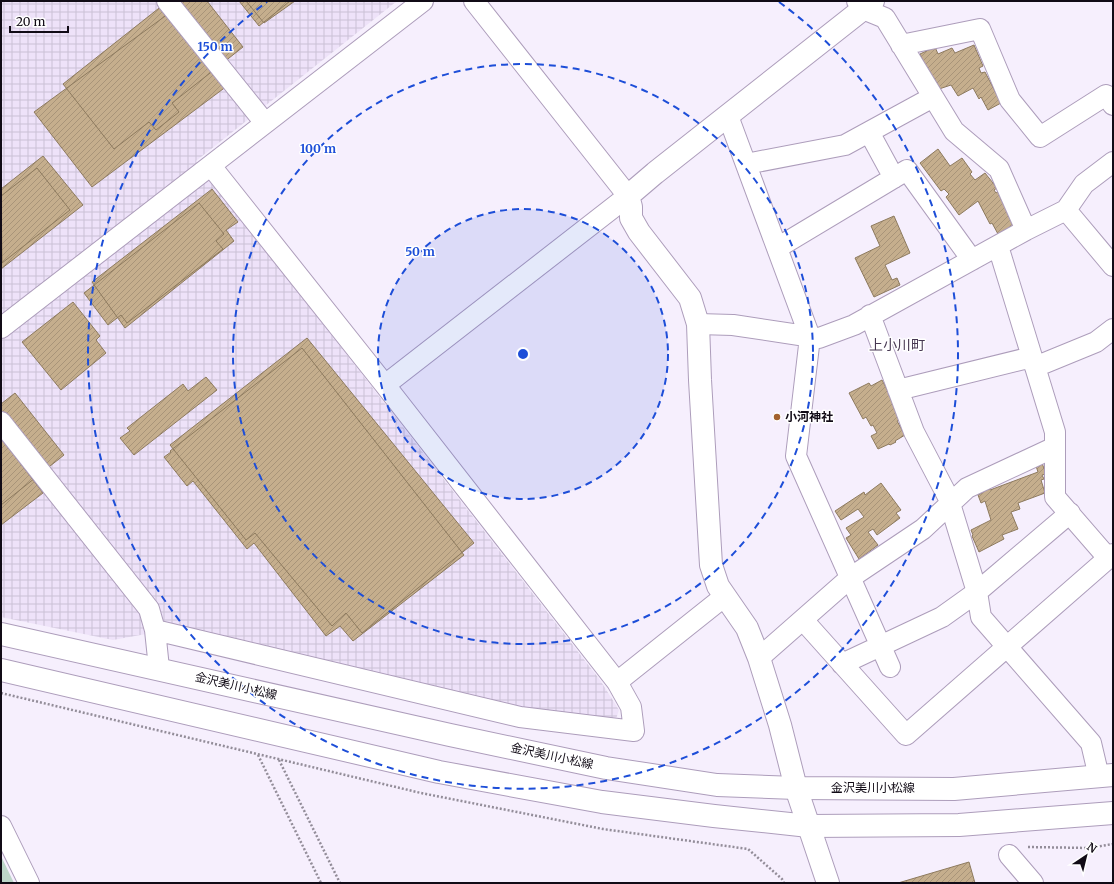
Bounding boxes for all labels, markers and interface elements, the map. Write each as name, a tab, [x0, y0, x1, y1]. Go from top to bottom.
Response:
scale bar	[10, 8, 68, 34]
text: 20 m	[16, 14, 45, 29]
text: 150 m	[198, 39, 233, 54]
text: 100 m	[300, 141, 336, 156]
text: 50 m	[405, 244, 435, 259]
district label: 上小川町	[869, 336, 925, 354]
centre of rings	[516, 347, 530, 361]
place label: 小河神社	[785, 409, 833, 424]
marker: 小河神社	[772, 412, 782, 422]
street label: 金沢美川小松線	[193, 669, 279, 702]
street label: 金沢美川小松線	[509, 739, 595, 772]
street label: 金沢美川小松線	[831, 780, 915, 795]
north arrow	[1066, 836, 1106, 876]
text: N	[1084, 840, 1100, 856]

